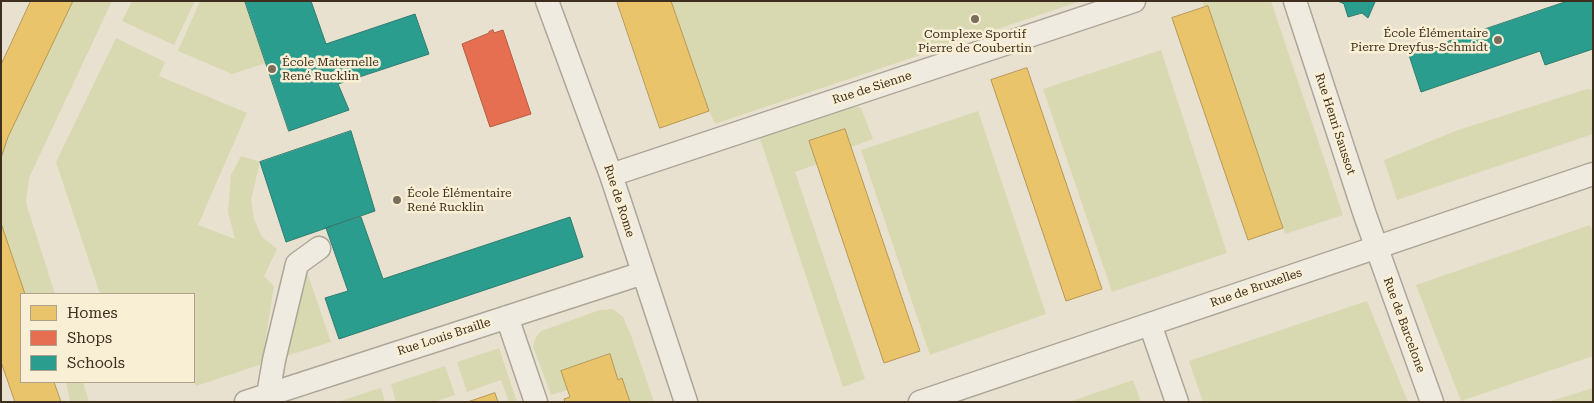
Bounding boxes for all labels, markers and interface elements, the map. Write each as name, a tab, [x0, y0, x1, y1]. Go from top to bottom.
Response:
marker: Complexe Sportif Pierre de Coubertin	[969, 13, 981, 25]
place label: École Élémentaire Pierre Dreyfus-Schmidt	[1351, 26, 1488, 54]
place label: Complexe Sportif Pierre de Coubertin	[918, 27, 1032, 55]
marker: École Élémentaire Pierre Dreyfus-Schmidt	[1492, 34, 1504, 46]
place label: École Maternelle René Rucklin	[282, 55, 379, 83]
marker: École Maternelle René Rucklin	[266, 63, 278, 75]
street label: Rue de Sienne	[831, 68, 913, 108]
street label: Rue Henri Saussot	[1312, 71, 1358, 177]
street label: Rue de Rome	[600, 163, 638, 239]
place label: École Élémentaire René Rucklin	[407, 186, 512, 214]
marker: École Élémentaire René Rucklin	[391, 194, 403, 206]
street label: Rue de Bruxelles	[1208, 266, 1304, 310]
street label: Rue de Barcelone	[1380, 275, 1428, 375]
legend	[20, 293, 195, 383]
text: Homes	[67, 304, 118, 322]
street label: Rue Louis Braille	[395, 315, 493, 359]
text: Shops	[67, 329, 112, 347]
text: Schools	[67, 354, 125, 372]

